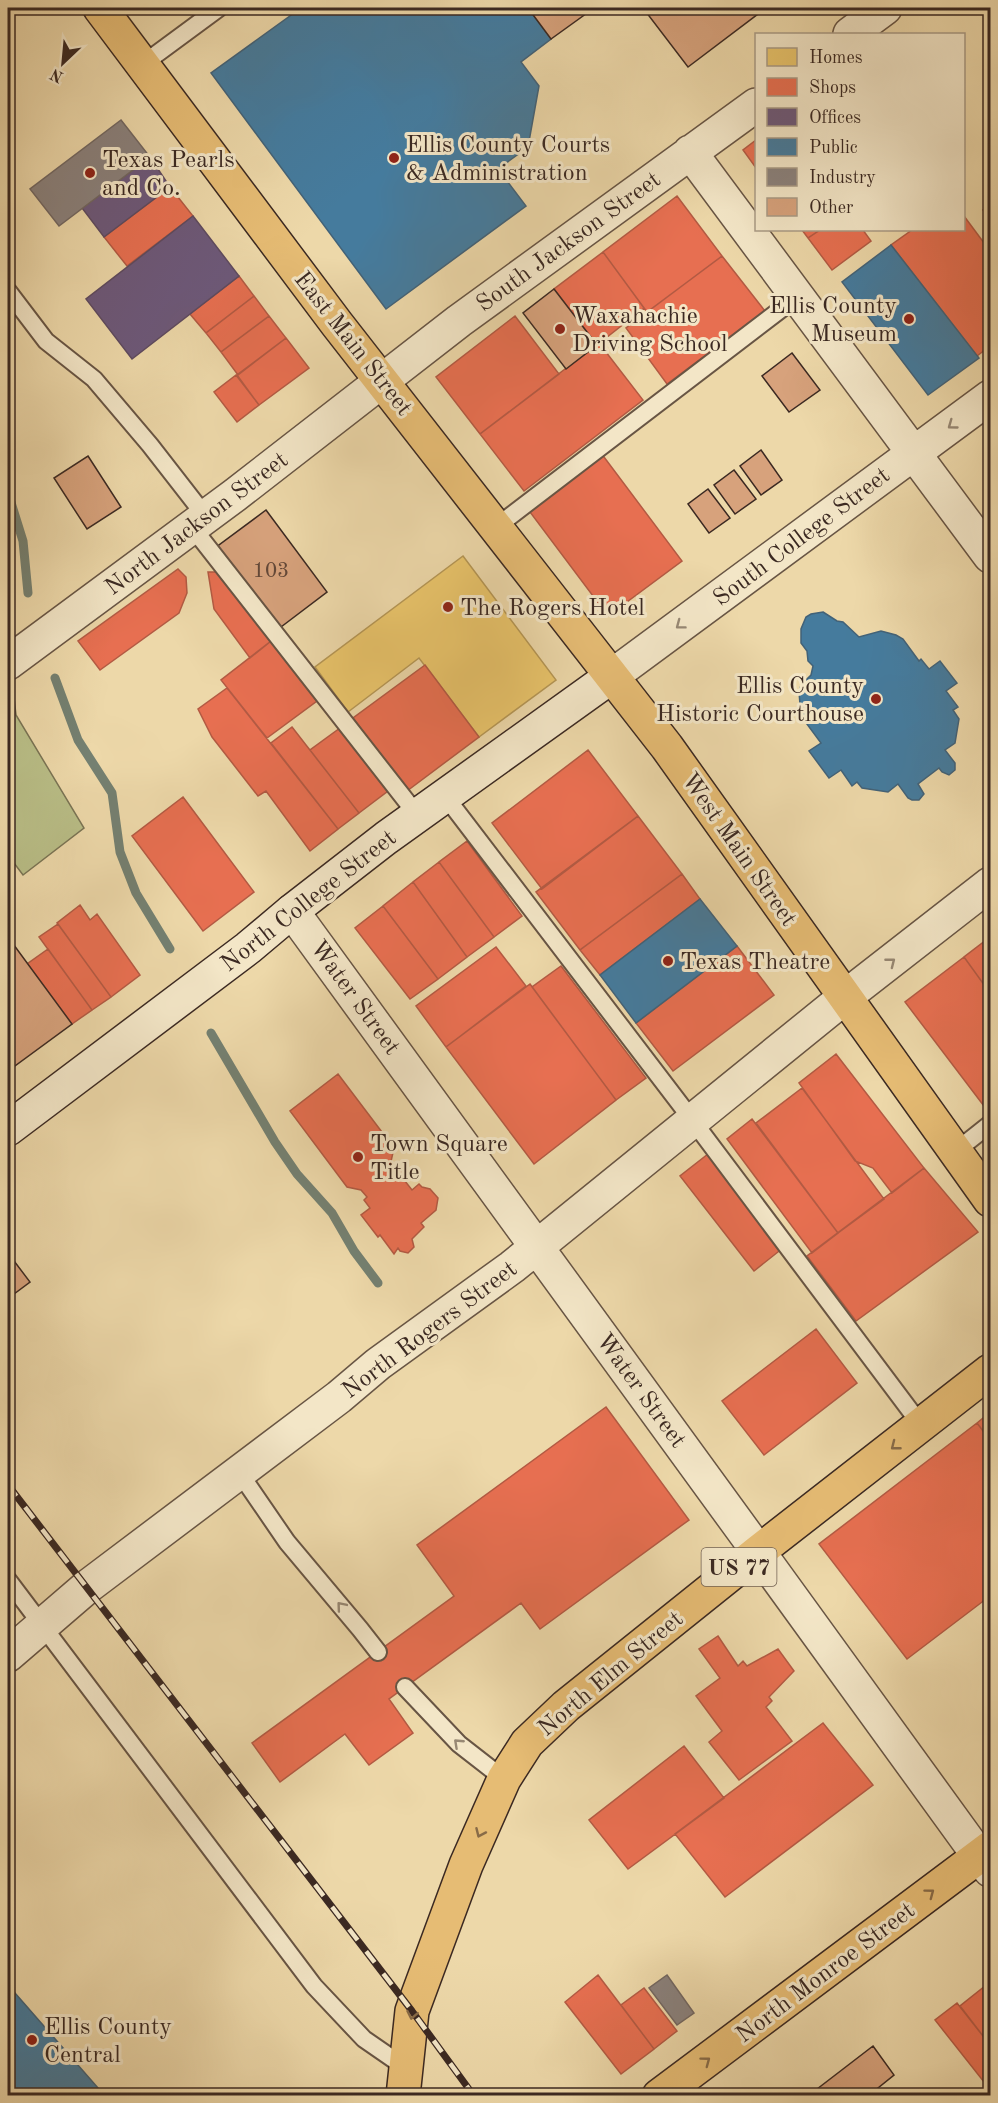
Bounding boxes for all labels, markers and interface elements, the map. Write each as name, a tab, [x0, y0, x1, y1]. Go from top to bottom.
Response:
north arrow	[33, 33, 93, 93]
legend	[755, 33, 965, 231]
text: Homes	[809, 49, 863, 67]
text: N	[48, 64, 66, 85]
text: Shops	[809, 79, 856, 97]
text: Offices	[809, 109, 861, 127]
place label: Ellis County Courts & Administration	[406, 134, 610, 186]
text: Public	[809, 139, 858, 157]
place label: Texas Pearls and Co.	[102, 149, 235, 201]
marker: Ellis County Courts & Administration	[387, 151, 401, 165]
marker: Texas Pearls and Co.	[83, 166, 97, 180]
street label: South Jackson Street	[473, 168, 666, 317]
text: Industry	[809, 169, 876, 187]
text: Other	[809, 199, 854, 217]
street label: East Main Street	[289, 268, 416, 421]
place label: Ellis County Museum	[769, 295, 897, 347]
place label: Waxahachie Driving School	[572, 305, 728, 357]
marker: Ellis County Museum	[902, 312, 916, 326]
marker: Waxahachie Driving School	[553, 322, 567, 336]
one-way arrow	[947, 418, 958, 429]
street label: North Jackson Street	[101, 448, 293, 601]
street label: South College Street	[709, 464, 895, 612]
house number: 103	[253, 561, 289, 582]
place label: The Rogers Hotel	[460, 597, 645, 621]
marker: The Rogers Hotel	[441, 600, 455, 614]
one-way arrow	[676, 618, 687, 629]
place label: Ellis County Historic Courthouse	[656, 675, 864, 727]
marker: Ellis County Historic Courthouse	[869, 692, 883, 706]
street label: West Main Street	[676, 769, 800, 931]
street label: North College Street	[217, 826, 401, 977]
street label: Water Street	[305, 936, 404, 1060]
place label: Texas Theatre	[680, 951, 830, 975]
marker: Texas Theatre	[661, 954, 675, 968]
one-way arrow	[885, 958, 896, 969]
place label: Town Square Title	[370, 1133, 508, 1185]
marker: Town Square Title	[351, 1150, 365, 1164]
street label: North Rogers Street	[338, 1257, 522, 1404]
street label: Water Street	[591, 1329, 690, 1453]
one-way arrow	[890, 1438, 901, 1449]
road number: US 77	[702, 1548, 777, 1586]
one-way arrow	[338, 1602, 349, 1613]
street label: North Elm Street	[534, 1607, 688, 1742]
one-way arrow	[455, 1739, 465, 1750]
one-way arrow	[476, 1826, 488, 1837]
one-way arrow	[923, 1890, 934, 1901]
street label: North Monroe Street	[733, 1899, 920, 2048]
one-way arrow	[407, 2010, 419, 2020]
place label: Ellis County Central	[44, 2016, 172, 2068]
marker: Ellis County Central	[25, 2033, 39, 2047]
one-way arrow	[700, 2057, 711, 2068]

